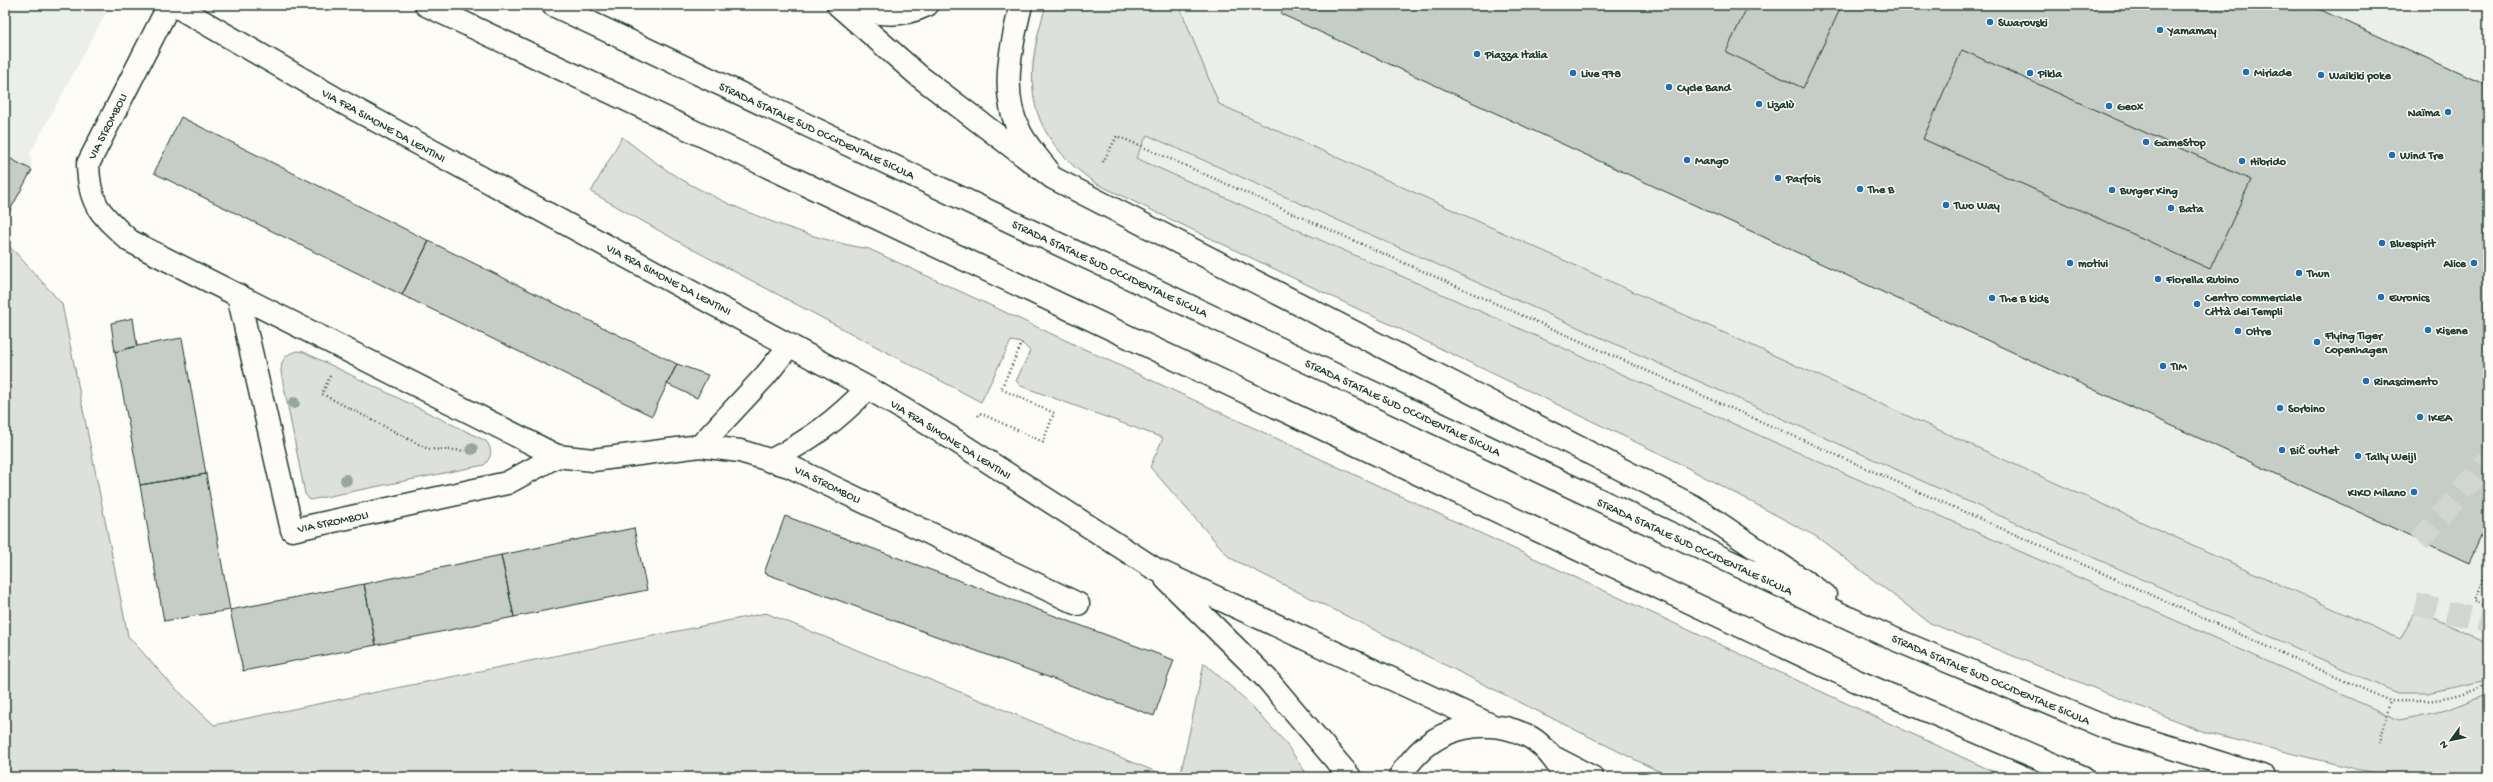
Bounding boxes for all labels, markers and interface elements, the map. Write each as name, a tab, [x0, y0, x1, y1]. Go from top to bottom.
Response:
marker: Swarovski	[1985, 17, 1995, 27]
place label: Swarovski	[1998, 17, 2048, 31]
marker: Yamamay	[2155, 25, 2165, 35]
place label: Yamamay	[2166, 25, 2217, 39]
marker: Piazza Italia	[1472, 49, 1482, 59]
place label: Piazza Italia	[1484, 49, 1549, 63]
marker: Miriade	[2241, 67, 2251, 77]
place label: Miriade	[2254, 67, 2292, 81]
marker: Live 978	[1568, 68, 1578, 78]
place label: Live 978	[1581, 68, 1622, 82]
marker: Pikla	[2025, 68, 2035, 78]
place label: Pikla	[2037, 68, 2063, 82]
marker: Waikiki poke	[2316, 70, 2326, 80]
place label: Waikiki poke	[2328, 70, 2392, 84]
street label: STRADA STATALE SUD OCCIDENTALE SICULA	[716, 80, 917, 184]
marker: Cycle Band	[1664, 82, 1674, 92]
place label: Cycle Band	[1676, 82, 1733, 96]
street label: VIA FRA SIMONE DA LENTINI	[318, 86, 448, 167]
street label: VIA STROMBOLI	[86, 91, 131, 163]
marker: Lizalù	[1754, 99, 1764, 109]
place label: Lizalù	[1767, 99, 1795, 113]
marker: Geox	[2104, 101, 2114, 111]
place label: Geox	[2117, 101, 2144, 115]
place label: Naïma	[2408, 107, 2441, 121]
marker: Naïma	[2443, 107, 2453, 117]
marker: GameStop	[2141, 137, 2151, 147]
place label: GameStop	[2154, 137, 2206, 151]
marker: Wind Tre	[2387, 150, 2397, 160]
place label: Wind Tre	[2399, 150, 2444, 164]
marker: Mango	[1682, 155, 1692, 165]
place label: Mango	[1695, 155, 1730, 169]
marker: Hibrido	[2237, 156, 2247, 166]
place label: Hibrido	[2250, 156, 2287, 170]
marker: Parfois	[1773, 173, 1783, 183]
place label: Parfois	[1785, 173, 1821, 187]
marker: The B	[1855, 184, 1865, 194]
place label: The B	[1867, 184, 1895, 198]
marker: Burger King	[2107, 185, 2117, 195]
place label: Burger King	[2119, 185, 2178, 199]
marker: Two Way	[1941, 200, 1951, 210]
place label: Two Way	[1953, 200, 2000, 214]
marker: Bata	[2166, 203, 2176, 213]
place label: Bata	[2178, 203, 2205, 217]
street label: STRADA STATALE SUD OCCIDENTALE SICULA	[1009, 218, 1210, 322]
marker: Bluespirit	[2377, 238, 2387, 248]
place label: Bluespirit	[2389, 238, 2436, 252]
street label: VIA FRA SIMONE DA LENTINI	[602, 241, 733, 320]
marker: motivi	[2065, 258, 2075, 268]
place label: motivi	[2078, 258, 2109, 272]
place label: Alice	[2442, 258, 2467, 272]
marker: Alice	[2469, 258, 2479, 268]
marker: Thun	[2294, 268, 2304, 278]
place label: Thun	[2306, 268, 2330, 282]
marker: Fiorella Rubino	[2153, 274, 2163, 284]
place label: Fiorella Rubino	[2165, 274, 2240, 288]
place label: Centro commerciale Città dei Templi	[2204, 292, 2302, 320]
marker: Euronics	[2376, 292, 2386, 302]
place label: Euronics	[2388, 292, 2430, 306]
marker: The B kids	[1987, 293, 1997, 303]
place label: The B kids	[1999, 293, 2049, 307]
marker: Centro commerciale Città dei Templi	[2192, 299, 2202, 309]
marker: Kisene	[2423, 325, 2433, 335]
place label: Kisene	[2435, 325, 2469, 339]
marker: Oltre	[2233, 326, 2243, 336]
place label: Oltre	[2246, 326, 2272, 340]
place label: Flying Tiger Copenhagen	[2324, 330, 2388, 358]
marker: Flying Tiger Copenhagen	[2312, 337, 2322, 347]
street label: STRADA STATALE SUD OCCIDENTALE SICULA	[1302, 357, 1503, 461]
marker: TIM	[2158, 361, 2168, 371]
place label: TIM	[2170, 361, 2188, 375]
marker: Rinascimento	[2361, 376, 2371, 386]
place label: Rinascimento	[2373, 376, 2439, 390]
street label: VIA FRA SIMONE DA LENTINI	[886, 397, 1013, 484]
marker: Sorbino	[2275, 403, 2285, 413]
place label: Sorbino	[2288, 403, 2326, 417]
marker: IKEA	[2415, 412, 2425, 422]
place label: IKEA	[2428, 412, 2453, 426]
marker: Bič outlet	[2277, 445, 2287, 455]
place label: Bič outlet	[2289, 445, 2340, 459]
marker: Tally Weijl	[2353, 451, 2363, 461]
place label: Tally Weijl	[2365, 451, 2417, 465]
street label: VIA STROMBOLI	[791, 463, 863, 508]
place label: KIKO Milano	[2347, 487, 2407, 501]
marker: KIKO Milano	[2409, 487, 2419, 497]
street label: STRADA STATALE SUD OCCIDENTALE SICULA	[1594, 496, 1795, 600]
street label: VIA STROMBOLI	[296, 509, 370, 538]
street label: STRADA STATALE SUD OCCIDENTALE SICULA	[1889, 633, 2092, 729]
north arrow	[2431, 720, 2471, 760]
text: N	[2437, 738, 2451, 751]

